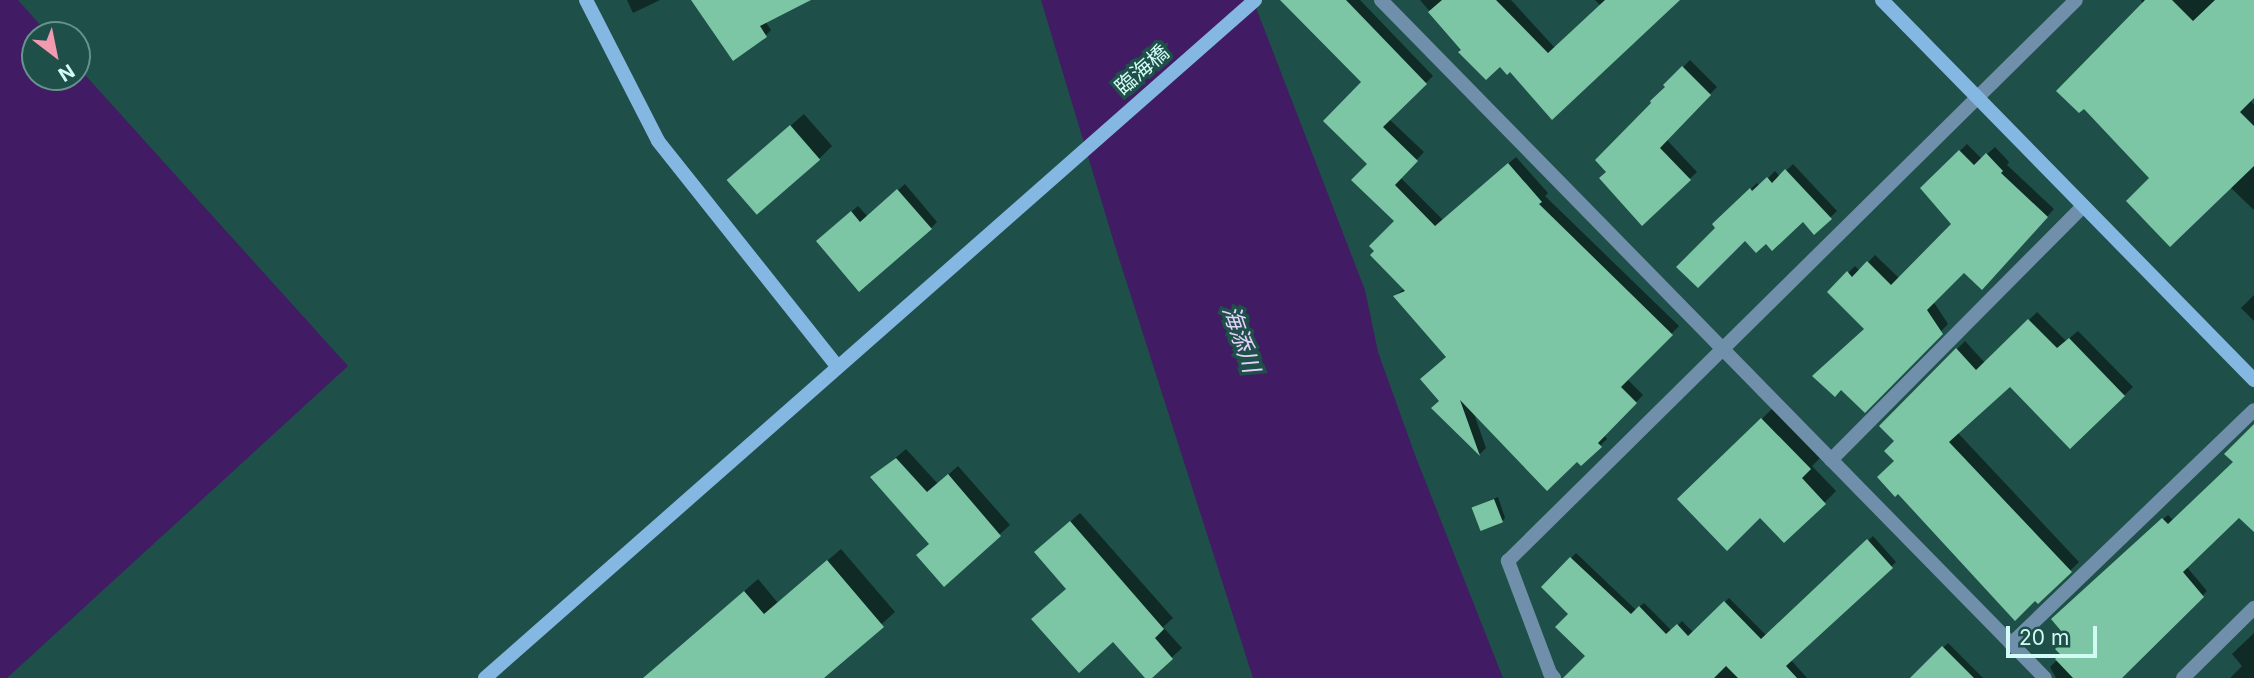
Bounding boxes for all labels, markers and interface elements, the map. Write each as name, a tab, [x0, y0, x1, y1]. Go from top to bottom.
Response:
north arrow	[21, 21, 91, 91]
street label: 臨海橋	[1110, 40, 1174, 100]
text: N	[54, 59, 79, 86]
water label: 海添川	[1217, 302, 1265, 376]
scale bar	[2009, 612, 2100, 656]
text: 20 m	[2019, 625, 2069, 650]

